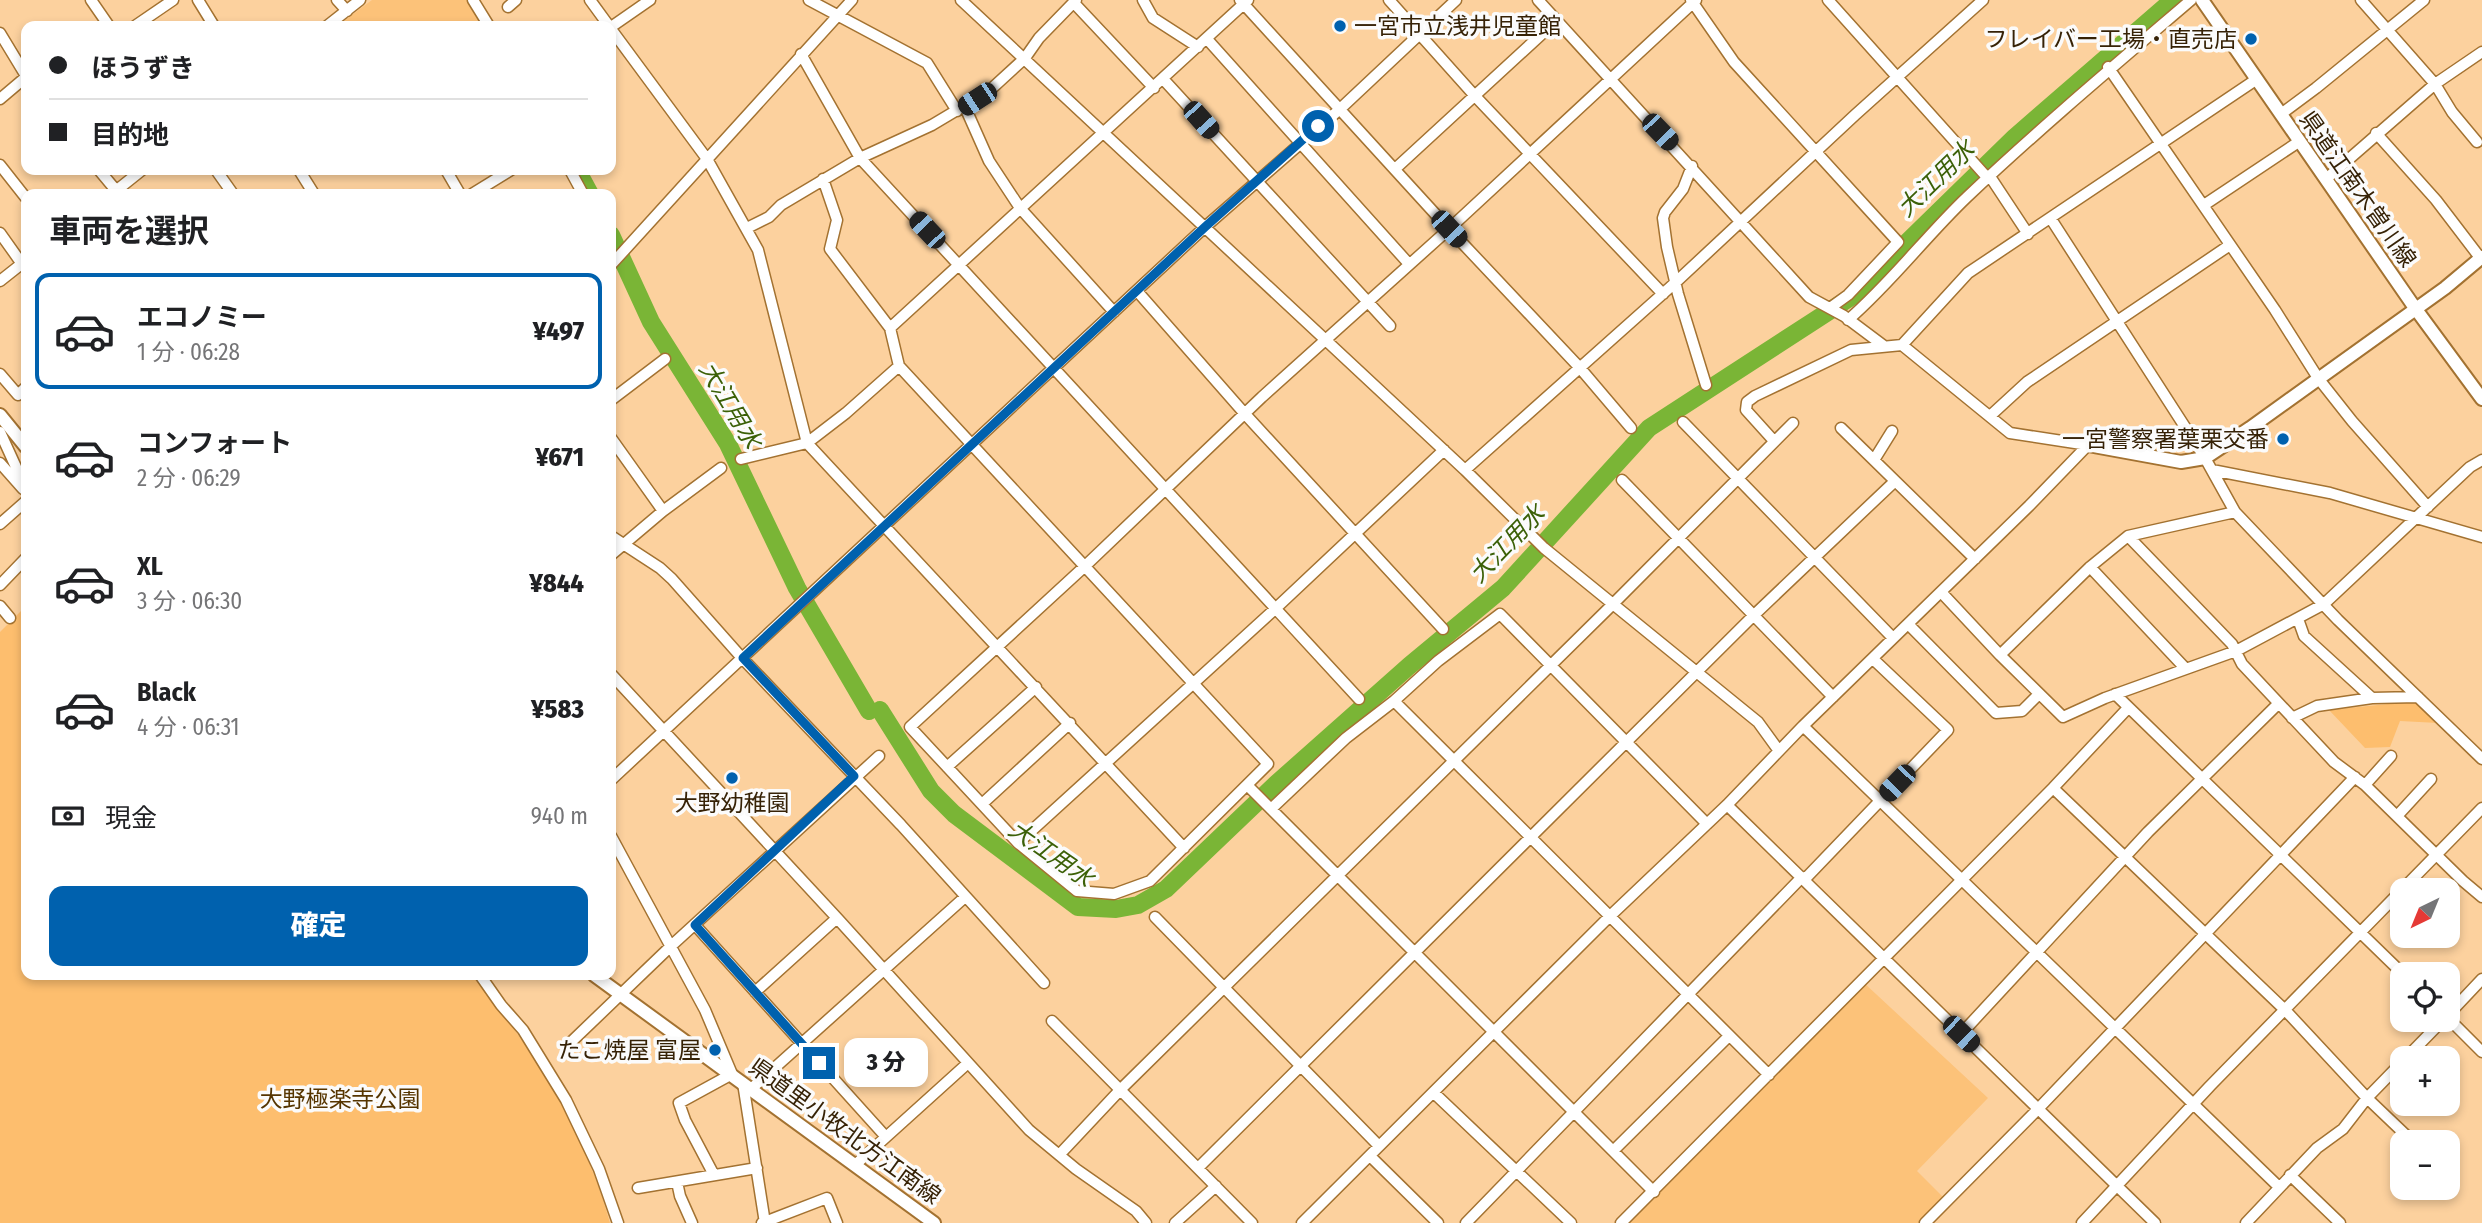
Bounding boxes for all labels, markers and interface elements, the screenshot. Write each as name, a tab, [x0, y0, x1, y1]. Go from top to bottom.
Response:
place label: 一宮市立浅井児童館	[1354, 12, 1561, 40]
marker: 一宮市立浅井児童館	[1332, 18, 1348, 34]
place label: フレイバー工場・直売店	[1984, 25, 2237, 53]
marker: フレイバー工場・直売店	[2243, 31, 2259, 47]
text: ほうずき	[91, 53, 195, 84]
car	[954, 79, 1001, 119]
car	[1180, 97, 1223, 143]
street label: 県道江南木曽川線	[2294, 106, 2422, 272]
route start	[1302, 110, 1334, 142]
car	[1638, 110, 1683, 154]
text: 目的地	[91, 120, 169, 151]
water label: 大江用水	[1892, 134, 1982, 222]
car	[1427, 206, 1472, 252]
car	[905, 207, 950, 253]
text: 車両を選択	[49, 212, 209, 250]
icon: car	[53, 300, 116, 363]
text: エコノミー	[137, 302, 267, 333]
text: ¥497	[533, 316, 584, 347]
text: 1 分 · 06:28	[137, 338, 240, 366]
water label: 大江用水	[693, 357, 768, 456]
place label: 一宮警察署葉栗交番	[2062, 425, 2269, 453]
icon: car	[53, 426, 116, 489]
text: コンフォート	[137, 428, 292, 459]
marker: 一宮警察署葉栗交番	[2275, 431, 2291, 447]
text: ¥671	[535, 442, 584, 473]
text: 2 分 · 06:29	[137, 464, 241, 492]
water label: 大江用水	[1464, 498, 1552, 588]
text: XL	[137, 551, 163, 582]
icon: car	[53, 552, 116, 615]
text: ¥844	[529, 568, 584, 599]
text: 3 分 · 06:30	[137, 587, 242, 615]
text: Black	[137, 677, 196, 708]
icon: car	[53, 678, 116, 741]
text: ¥583	[531, 694, 584, 725]
text: 4 分 · 06:31	[137, 713, 240, 741]
car	[1875, 761, 1920, 805]
marker: 大野幼稚園	[724, 770, 740, 786]
place label: 大野幼稚園	[675, 789, 790, 817]
icon: cash	[49, 797, 87, 835]
text: 940 m	[531, 802, 588, 830]
text: 現金	[105, 803, 157, 834]
water label: 大江用水	[1004, 815, 1101, 895]
north arrow	[2390, 878, 2460, 948]
map controls	[2390, 878, 2460, 1200]
button: 確定	[49, 886, 588, 966]
button: locate	[2390, 962, 2460, 1032]
car	[1939, 1012, 1984, 1056]
place label: たこ焼屋 富屋	[558, 1036, 701, 1064]
callout: 3 分	[844, 1038, 928, 1088]
marker: たこ焼屋 富屋	[707, 1042, 723, 1058]
button: +	[2390, 1046, 2460, 1116]
route end	[803, 1047, 835, 1079]
text: 3 分	[867, 1048, 905, 1076]
street label: 県道里小牧北方江南線	[744, 1052, 946, 1210]
park label: 大野極楽寺公園	[260, 1085, 421, 1113]
button: −	[2390, 1130, 2460, 1200]

